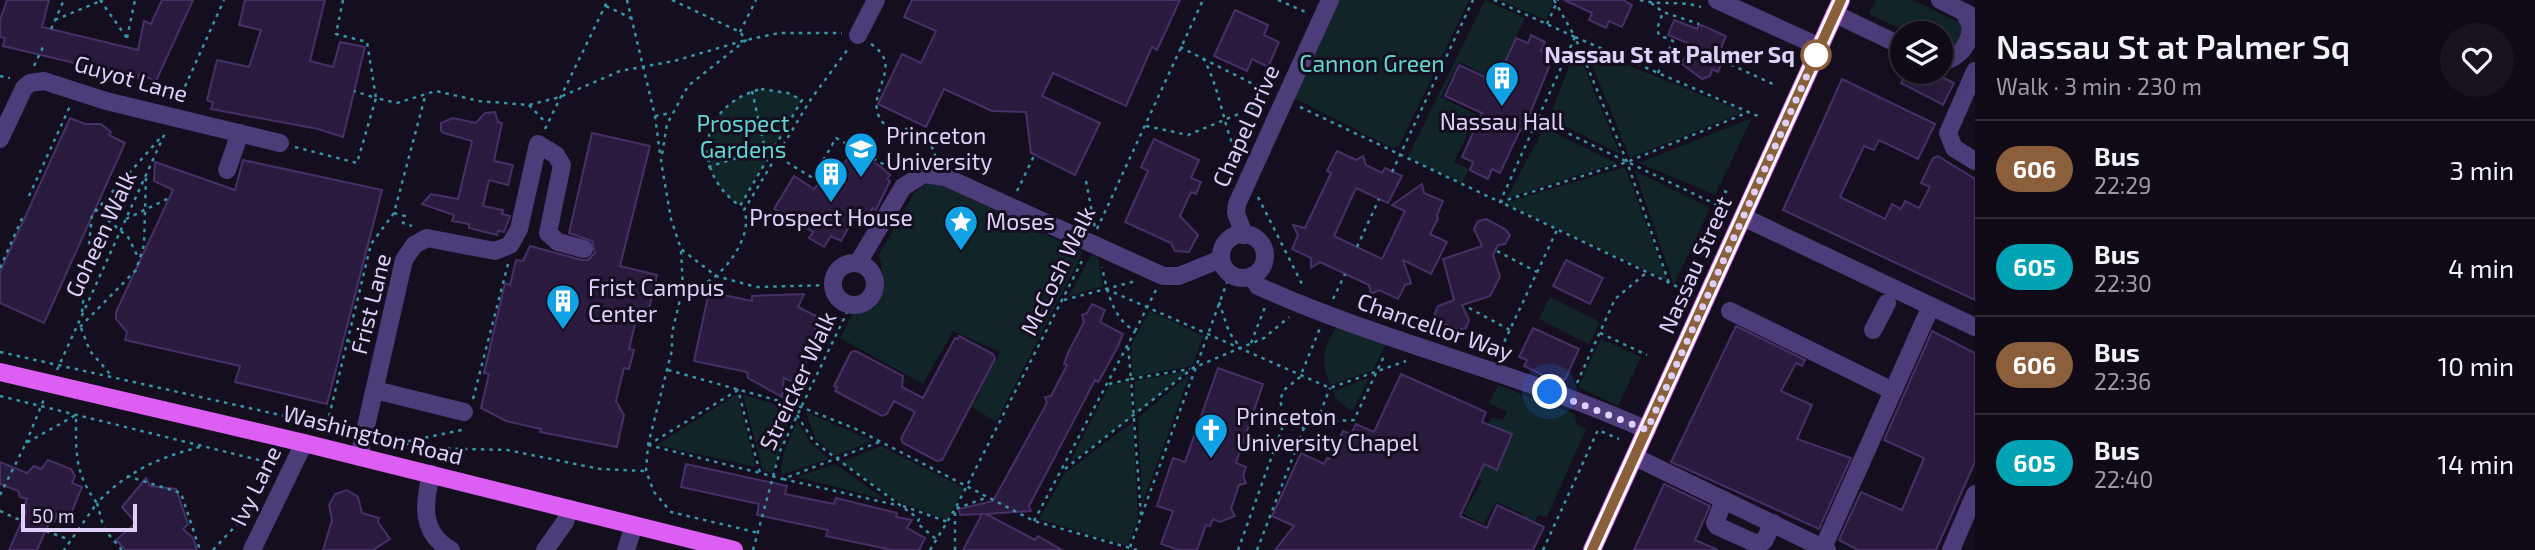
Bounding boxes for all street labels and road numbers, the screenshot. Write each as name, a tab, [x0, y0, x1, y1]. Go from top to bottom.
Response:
street label: Guyot Lane	[71, 48, 191, 108]
street label: Chapel Drive	[1206, 60, 1284, 191]
street label: Goheen Walk	[59, 166, 142, 301]
street label: Nassau Street	[1651, 192, 1737, 337]
street label: McCosh Walk	[1014, 201, 1101, 340]
street label: Frist Lane	[344, 251, 396, 357]
street label: Chancellor Way	[1354, 286, 1517, 366]
street label: Streicker Walk	[753, 307, 842, 454]
street label: Washington Road	[280, 398, 466, 470]
street label: Ivy Lane	[224, 441, 286, 530]

